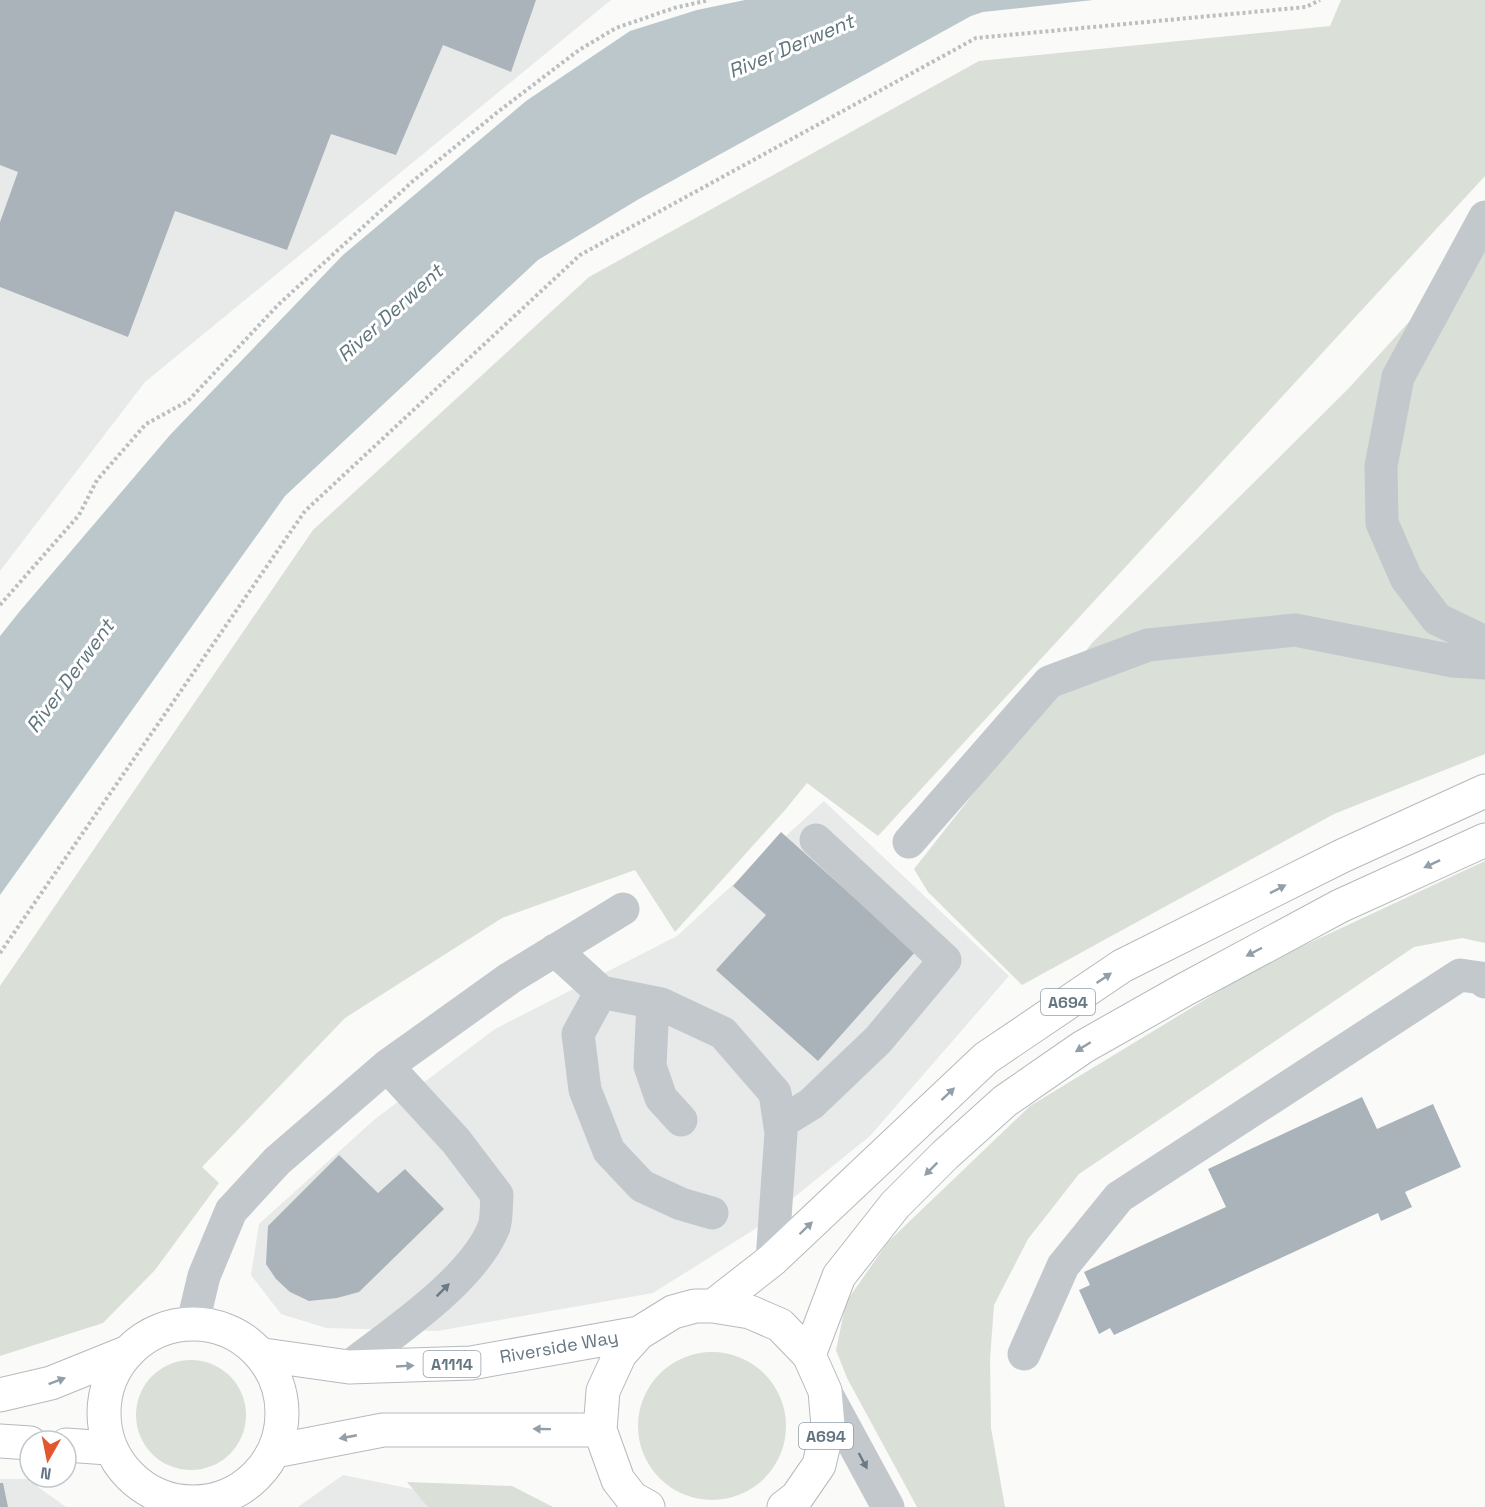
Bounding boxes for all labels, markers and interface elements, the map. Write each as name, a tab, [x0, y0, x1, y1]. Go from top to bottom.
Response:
water label: River Derwent	[724, 7, 859, 84]
water label: River Derwent	[332, 257, 450, 367]
water label: River Derwent	[20, 613, 121, 738]
one-way arrow	[1422, 859, 1440, 869]
one-way arrow	[1269, 884, 1286, 894]
one-way arrow	[1245, 947, 1262, 957]
one-way arrow	[1096, 972, 1112, 984]
road number: A694	[1041, 989, 1095, 1015]
one-way arrow	[1075, 1041, 1091, 1052]
one-way arrow	[940, 1088, 955, 1101]
one-way arrow	[925, 1161, 939, 1175]
one-way arrow	[799, 1221, 813, 1235]
one-way arrow	[436, 1284, 450, 1298]
street label: Riverside Way	[498, 1325, 620, 1368]
road number: A1114	[424, 1351, 480, 1377]
one-way arrow	[396, 1362, 415, 1371]
one-way arrow	[48, 1375, 66, 1385]
road number: A694	[799, 1423, 853, 1449]
one-way arrow	[532, 1424, 551, 1434]
north arrow	[18, 1429, 78, 1489]
one-way arrow	[338, 1433, 357, 1442]
one-way arrow	[858, 1453, 868, 1470]
text: N	[39, 1462, 53, 1485]

